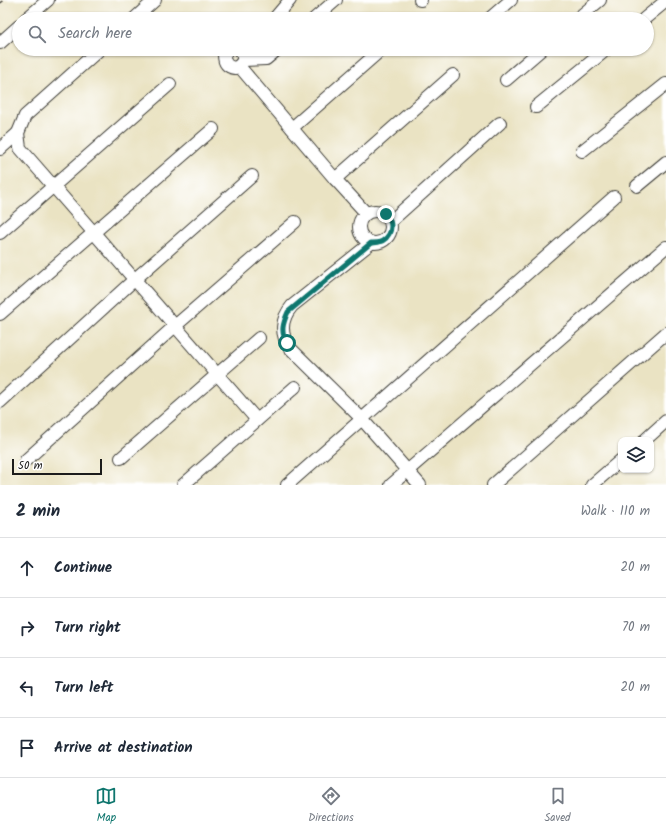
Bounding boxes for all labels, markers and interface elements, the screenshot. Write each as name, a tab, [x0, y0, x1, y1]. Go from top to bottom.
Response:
search box	[12, 12, 654, 56]
text: Search here	[58, 22, 132, 46]
icon: search	[26, 23, 48, 45]
route end	[377, 205, 395, 223]
route start	[278, 334, 296, 352]
map controls	[618, 437, 654, 473]
button: layers	[618, 437, 654, 473]
scale bar	[12, 457, 102, 476]
text: 50 m	[18, 457, 43, 475]
text: 2 min	[16, 498, 60, 525]
text: Walk · 110 m	[581, 501, 650, 522]
text: Continue	[54, 556, 112, 580]
icon: ahead	[16, 557, 38, 579]
text: 20 m	[620, 557, 650, 578]
text: Turn right	[54, 616, 121, 640]
icon: right	[16, 617, 38, 639]
text: 70 m	[622, 617, 650, 638]
text: Turn left	[54, 676, 114, 700]
icon: left	[16, 677, 38, 699]
text: 20 m	[620, 677, 650, 698]
text: Arrive at destination	[54, 736, 193, 760]
icon: arrive	[16, 737, 38, 759]
tab: Map	[95, 785, 117, 827]
tab: Directions	[308, 785, 354, 827]
tab: Saved	[545, 785, 571, 827]

